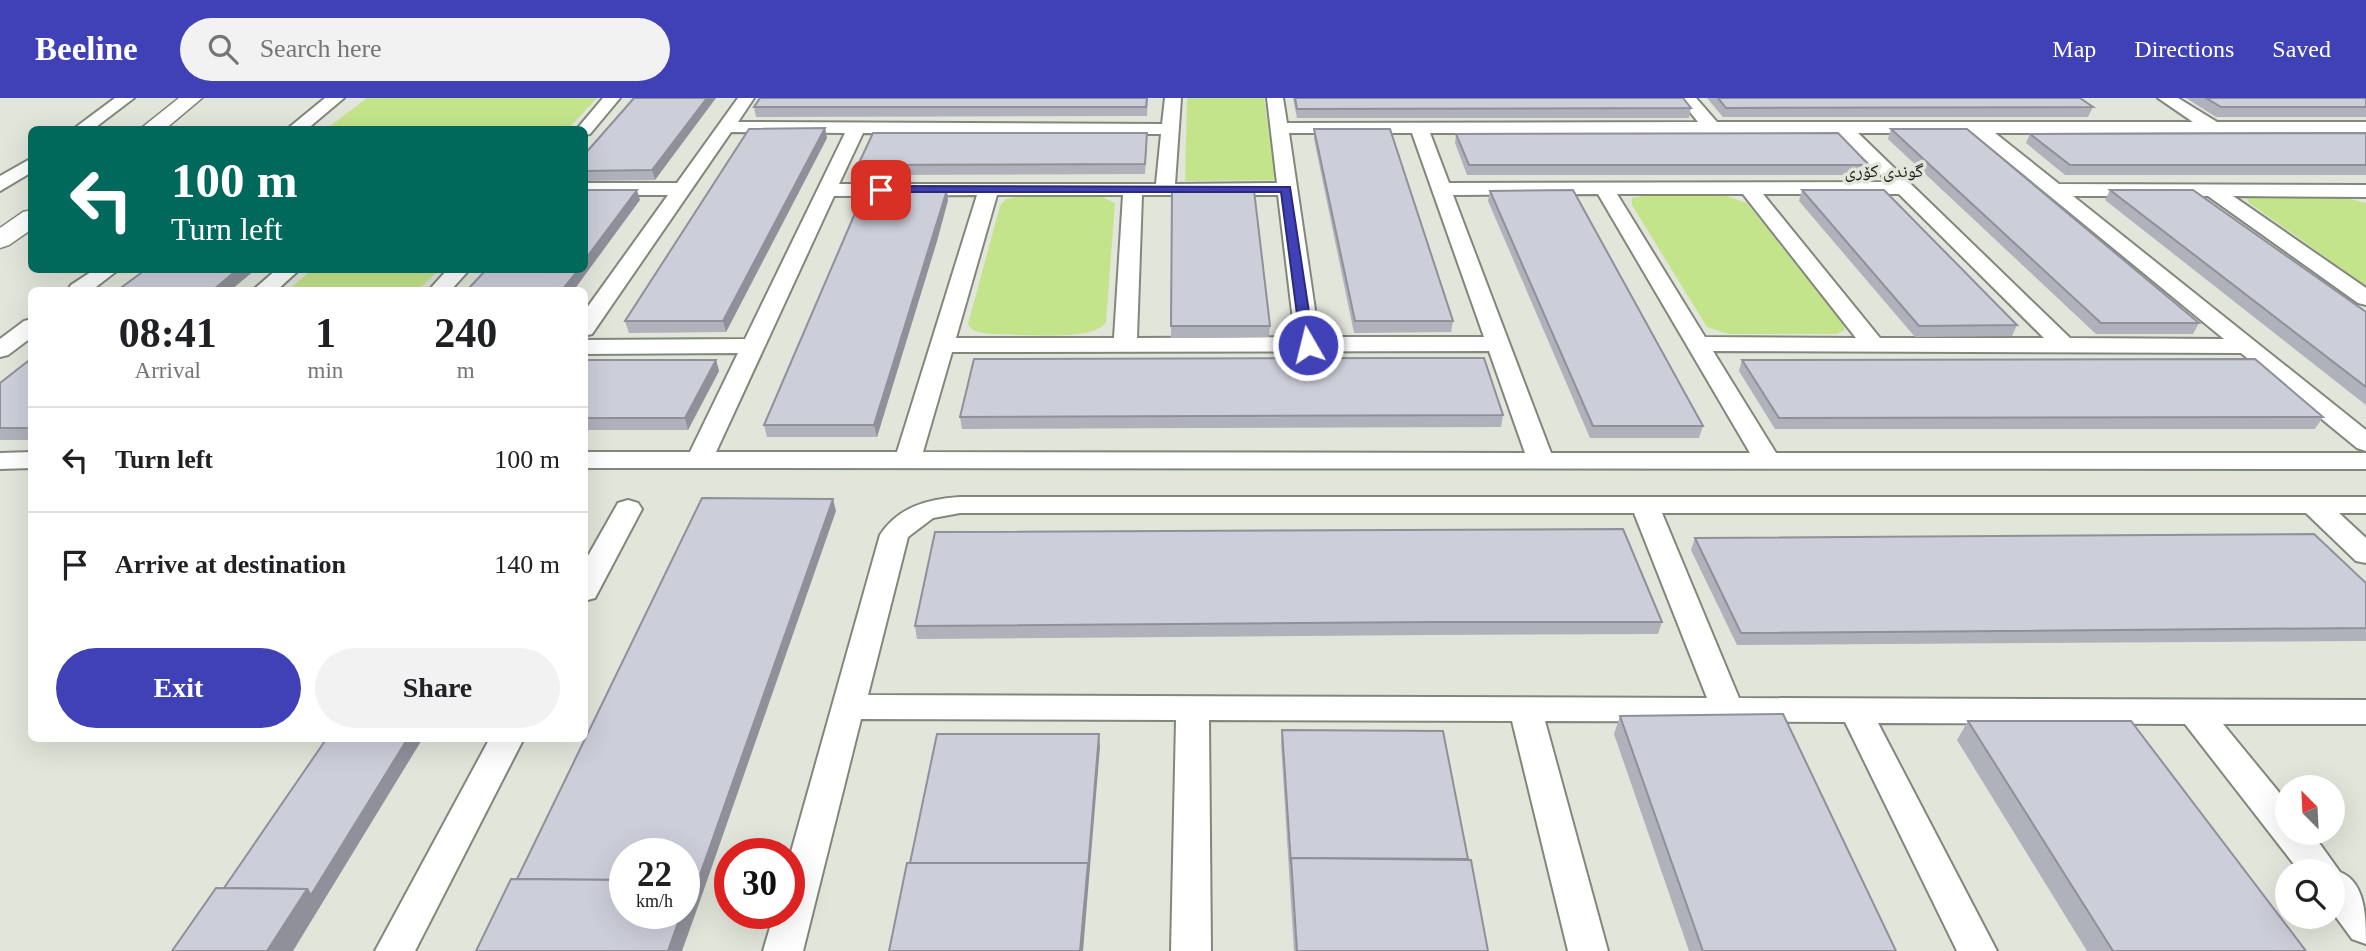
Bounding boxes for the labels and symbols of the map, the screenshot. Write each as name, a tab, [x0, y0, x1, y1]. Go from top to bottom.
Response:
pin	[851, 160, 911, 220]
district label: گوندی کۆری	[1845, 161, 1924, 182]
position arrow	[1271, 308, 1345, 382]
north arrow	[2275, 775, 2345, 845]
speed limit sign: 30	[714, 838, 805, 929]

